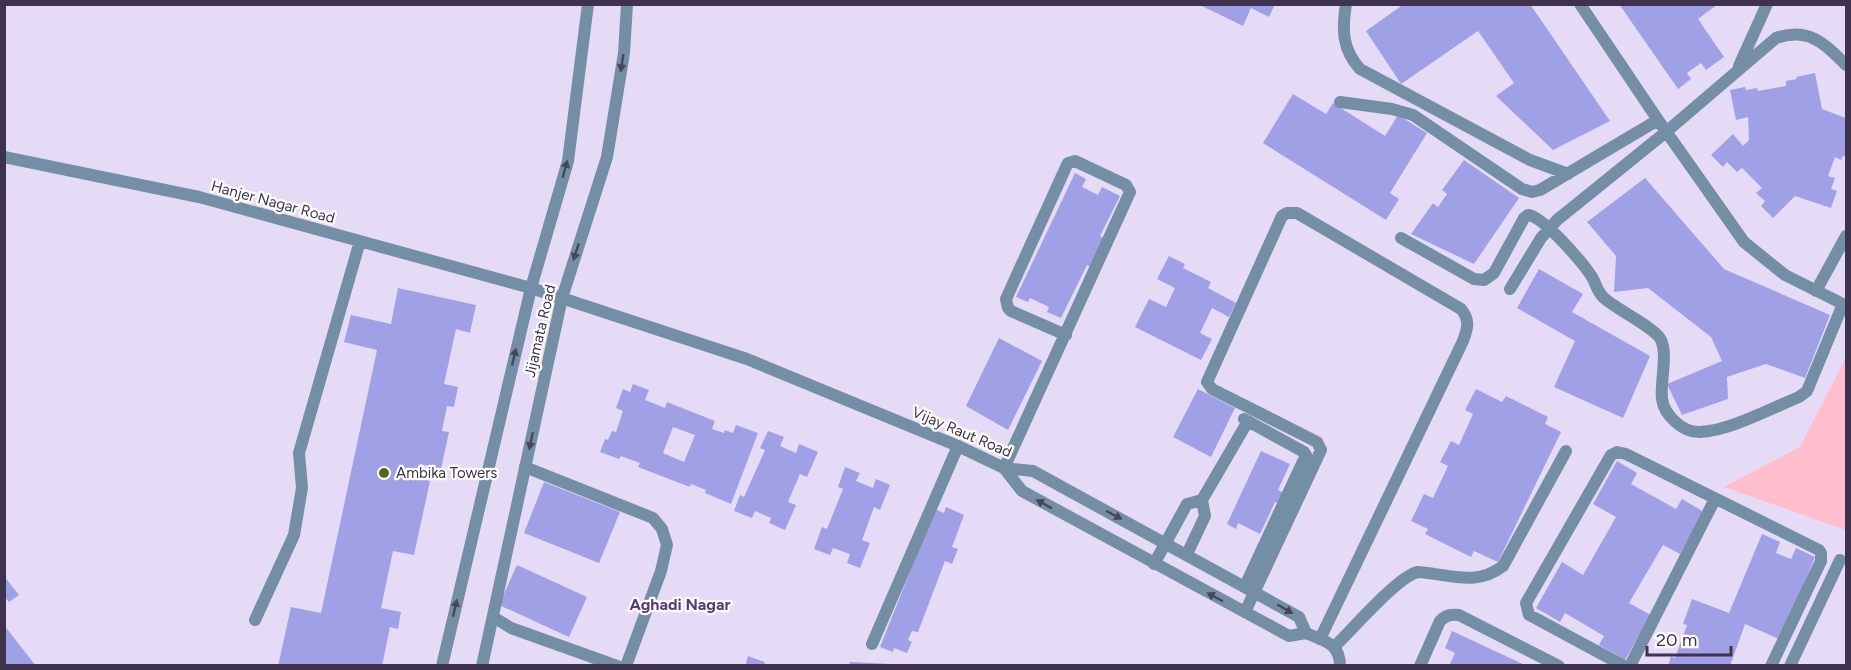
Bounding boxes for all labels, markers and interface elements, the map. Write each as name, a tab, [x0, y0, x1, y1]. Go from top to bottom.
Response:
one-way arrow	[617, 53, 626, 72]
one-way arrow	[561, 160, 570, 178]
street label: Hanjer Nagar Road	[209, 177, 337, 227]
one-way arrow	[571, 243, 581, 261]
street label: Jijamata Road	[521, 283, 559, 379]
one-way arrow	[510, 348, 520, 367]
street label: Vijay Raut Road	[910, 403, 1014, 461]
one-way arrow	[525, 432, 535, 450]
place label: Ambika Towers	[396, 464, 497, 482]
marker: Ambika Towers	[377, 466, 391, 480]
one-way arrow	[1035, 499, 1052, 509]
one-way arrow	[1106, 510, 1123, 520]
one-way arrow	[1206, 592, 1223, 602]
district label: Aghadi Nagar	[629, 595, 731, 614]
one-way arrow	[450, 599, 460, 618]
one-way arrow	[1277, 604, 1293, 615]
scale bar	[1647, 619, 1731, 657]
text: 20 m	[1656, 629, 1697, 651]

